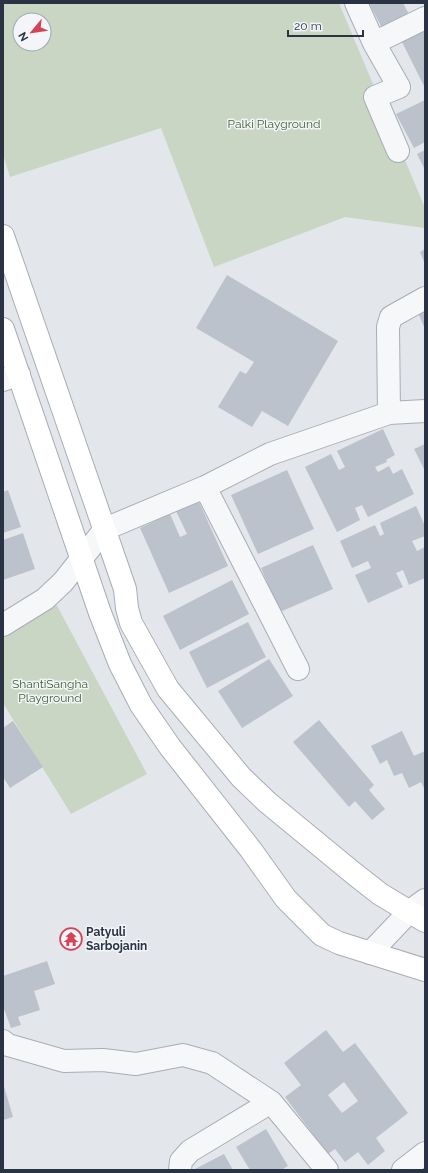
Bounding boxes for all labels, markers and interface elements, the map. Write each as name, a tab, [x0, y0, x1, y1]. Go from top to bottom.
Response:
north arrow	[12, 12, 52, 52]
scale bar	[288, 12, 363, 38]
text: 20 m	[294, 19, 322, 33]
text: N	[16, 30, 31, 43]
park label: Palki Playground	[228, 117, 320, 131]
park label: ShantiSangha Playground	[12, 677, 88, 705]
place label: Patyuli Sarbojanin	[86, 925, 147, 953]
temple icon: Patyuli Sarbojanin	[58, 926, 84, 952]

